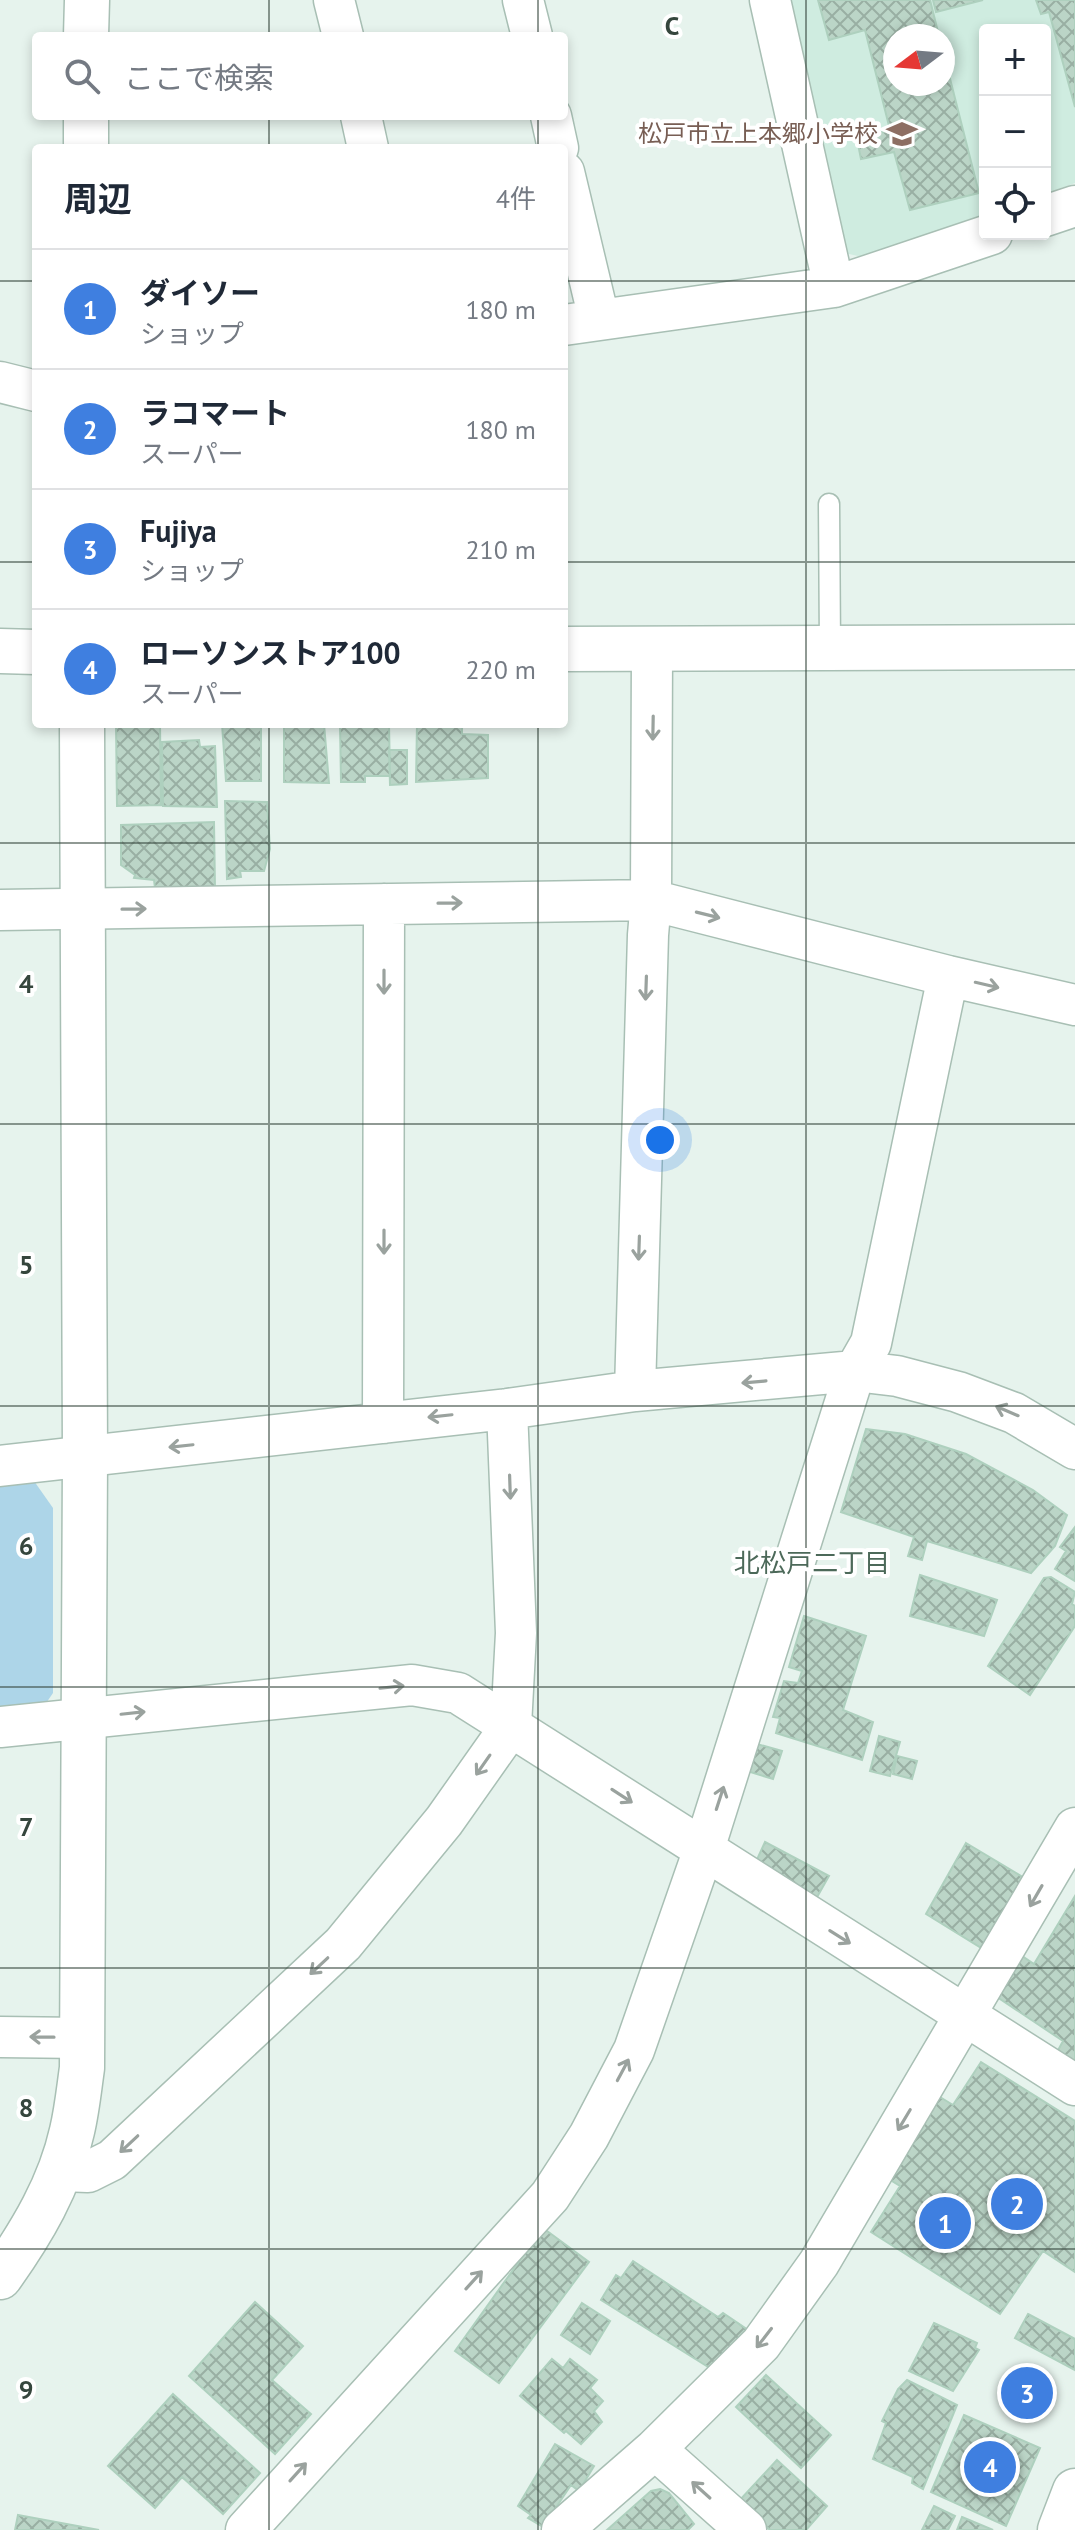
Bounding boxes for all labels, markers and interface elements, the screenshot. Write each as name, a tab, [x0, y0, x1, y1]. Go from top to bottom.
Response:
text: C	[665, 9, 679, 42]
north arrow	[883, 24, 955, 96]
map controls	[979, 24, 1051, 240]
button: +	[979, 24, 1051, 96]
search box	[32, 32, 568, 120]
icon: search	[60, 54, 104, 98]
text: ここで検索	[124, 58, 274, 97]
button: −	[979, 96, 1051, 168]
school or university icon: 松戸市立上本郷小学校	[885, 117, 919, 151]
place label: 松戸市立上本郷小学校	[638, 118, 878, 149]
button: locate	[979, 168, 1051, 240]
text: 周辺	[64, 176, 132, 220]
text: 4件	[496, 182, 536, 215]
text: ダイソー	[140, 273, 260, 312]
text: 1	[83, 293, 97, 326]
text: 180 m	[465, 293, 536, 326]
text: ショップ	[140, 317, 244, 350]
text: ラコマート	[140, 393, 290, 432]
text: 2	[83, 413, 97, 446]
text: 180 m	[465, 413, 536, 446]
text: スーパー	[140, 437, 244, 470]
text: Fujiya	[140, 511, 217, 550]
text: 3	[83, 533, 97, 566]
text: 210 m	[465, 533, 536, 566]
text: ショップ	[140, 554, 244, 587]
text: ローソンストア100	[140, 633, 400, 672]
text: 4	[83, 653, 97, 686]
text: 220 m	[465, 653, 536, 686]
text: スーパー	[140, 677, 244, 710]
one-way arrow	[645, 714, 661, 741]
one-way arrow	[436, 895, 463, 911]
one-way arrow	[120, 901, 147, 917]
one-way arrow	[695, 908, 720, 923]
text: 4	[19, 967, 34, 1000]
one-way arrow	[376, 968, 392, 995]
one-way arrow	[639, 974, 654, 1001]
one-way arrow	[974, 978, 1000, 993]
your location	[640, 1120, 680, 1160]
one-way arrow	[376, 1228, 392, 1255]
one-way arrow	[631, 1234, 646, 1261]
text: 5	[19, 1248, 33, 1281]
one-way arrow	[741, 1375, 768, 1390]
one-way arrow	[995, 1403, 1020, 1418]
one-way arrow	[427, 1409, 454, 1424]
one-way arrow	[168, 1438, 195, 1453]
one-way arrow	[503, 1473, 518, 1500]
text: 6	[19, 1529, 33, 1562]
district label: 北松戸二丁目	[734, 1546, 890, 1579]
one-way arrow	[378, 1680, 405, 1695]
one-way arrow	[119, 1705, 146, 1720]
one-way arrow	[475, 1754, 491, 1776]
one-way arrow	[713, 1786, 728, 1811]
one-way arrow	[610, 1788, 633, 1804]
text: 7	[19, 1810, 33, 1843]
one-way arrow	[1028, 1884, 1044, 1907]
one-way arrow	[828, 1929, 851, 1945]
one-way arrow	[309, 1957, 329, 1976]
one-way arrow	[29, 2030, 56, 2045]
one-way arrow	[616, 2058, 632, 2082]
text: 8	[19, 2091, 33, 2124]
one-way arrow	[896, 2108, 912, 2131]
one-way arrow	[119, 2134, 139, 2153]
pin: 2	[991, 2174, 1043, 2234]
pin: 1	[919, 2193, 971, 2253]
one-way arrow	[464, 2270, 483, 2290]
one-way arrow	[755, 2327, 773, 2348]
pin: 3	[1001, 2363, 1053, 2423]
text: 9	[19, 2373, 33, 2406]
pin: 4	[964, 2437, 1016, 2497]
one-way arrow	[289, 2462, 308, 2482]
one-way arrow	[691, 2481, 711, 2499]

